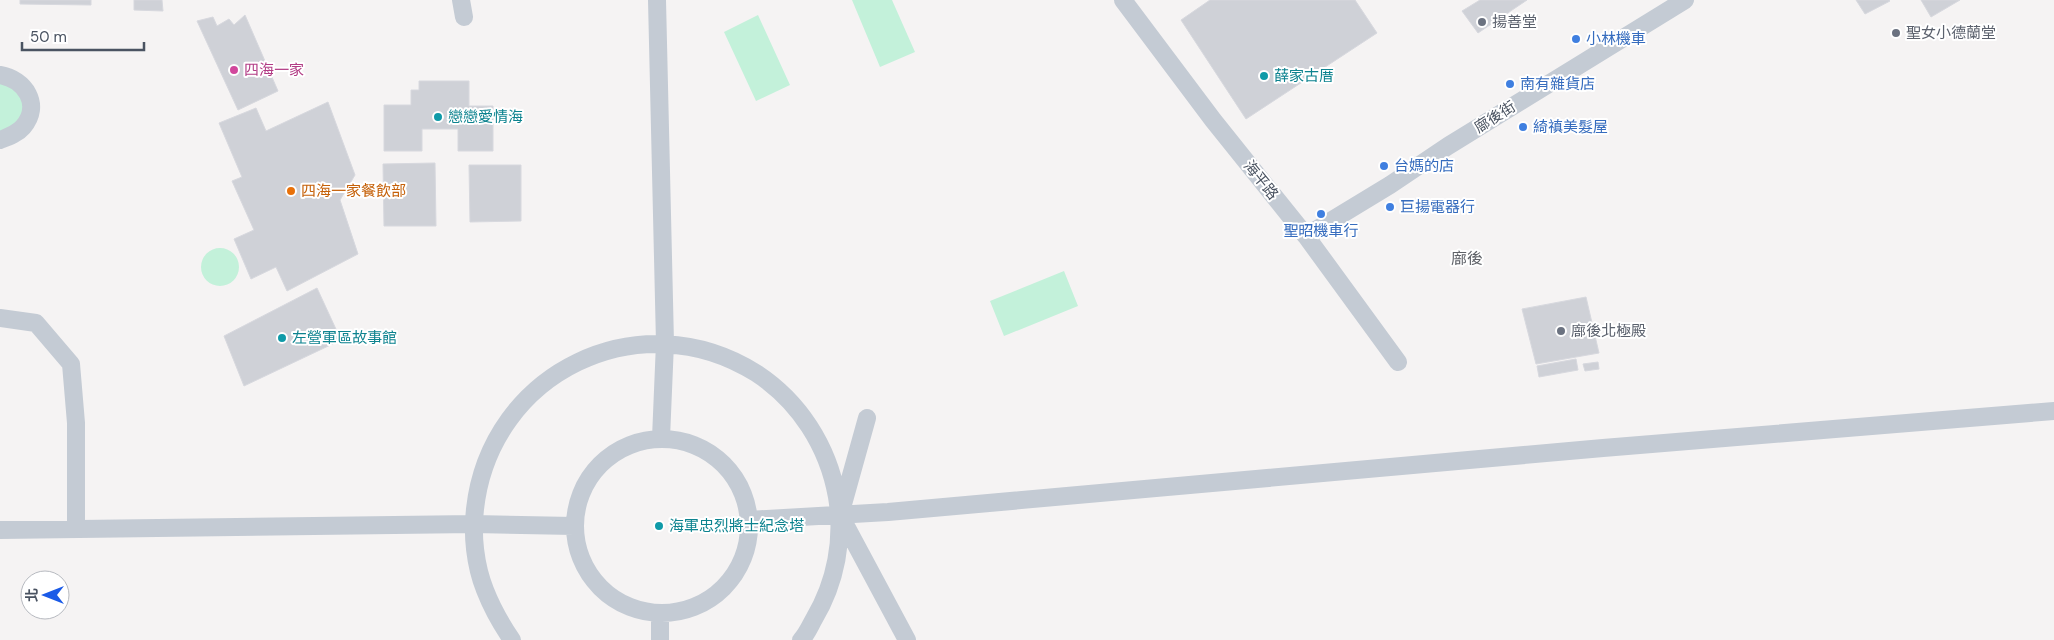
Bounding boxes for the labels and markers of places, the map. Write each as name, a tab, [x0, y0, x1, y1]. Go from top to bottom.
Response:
place label: 揚善堂	[1492, 12, 1537, 32]
marker: 揚善堂	[1476, 16, 1488, 28]
place label: 聖女小德蘭堂	[1906, 23, 1996, 43]
marker: 聖女小德蘭堂	[1890, 27, 1902, 39]
place label: 小林機車	[1586, 29, 1646, 49]
marker: 小林機車	[1570, 33, 1582, 45]
place label: 四海一家	[244, 60, 304, 80]
marker: 四海一家	[228, 64, 240, 76]
place label: 薛家古厝	[1274, 66, 1334, 86]
marker: 薛家古厝	[1258, 70, 1270, 82]
place label: 南有雜貨店	[1520, 74, 1595, 94]
marker: 南有雜貨店	[1504, 78, 1516, 90]
place label: 戀戀愛情海	[448, 107, 523, 127]
marker: 戀戀愛情海	[432, 111, 444, 123]
place label: 綺禛美髮屋	[1533, 117, 1608, 137]
marker: 綺禛美髮屋	[1517, 121, 1529, 133]
place label: 台媽的店	[1394, 156, 1454, 176]
marker: 台媽的店	[1378, 160, 1390, 172]
place label: 四海一家餐飲部	[301, 181, 406, 201]
marker: 四海一家餐飲部	[285, 185, 297, 197]
place label: 巨揚電器行	[1400, 197, 1475, 217]
marker: 巨揚電器行	[1384, 201, 1396, 213]
marker: 聖昭機車行	[1315, 208, 1327, 220]
place label: 聖昭機車行	[1283, 221, 1359, 241]
place label: 廍後北極殿	[1571, 321, 1646, 341]
marker: 廍後北極殿	[1555, 325, 1567, 337]
place label: 左營軍區故事館	[292, 328, 397, 348]
marker: 左營軍區故事館	[276, 332, 288, 344]
place label: 海軍忠烈將士紀念塔	[669, 516, 804, 536]
marker: 海軍忠烈將士紀念塔	[653, 520, 665, 532]

